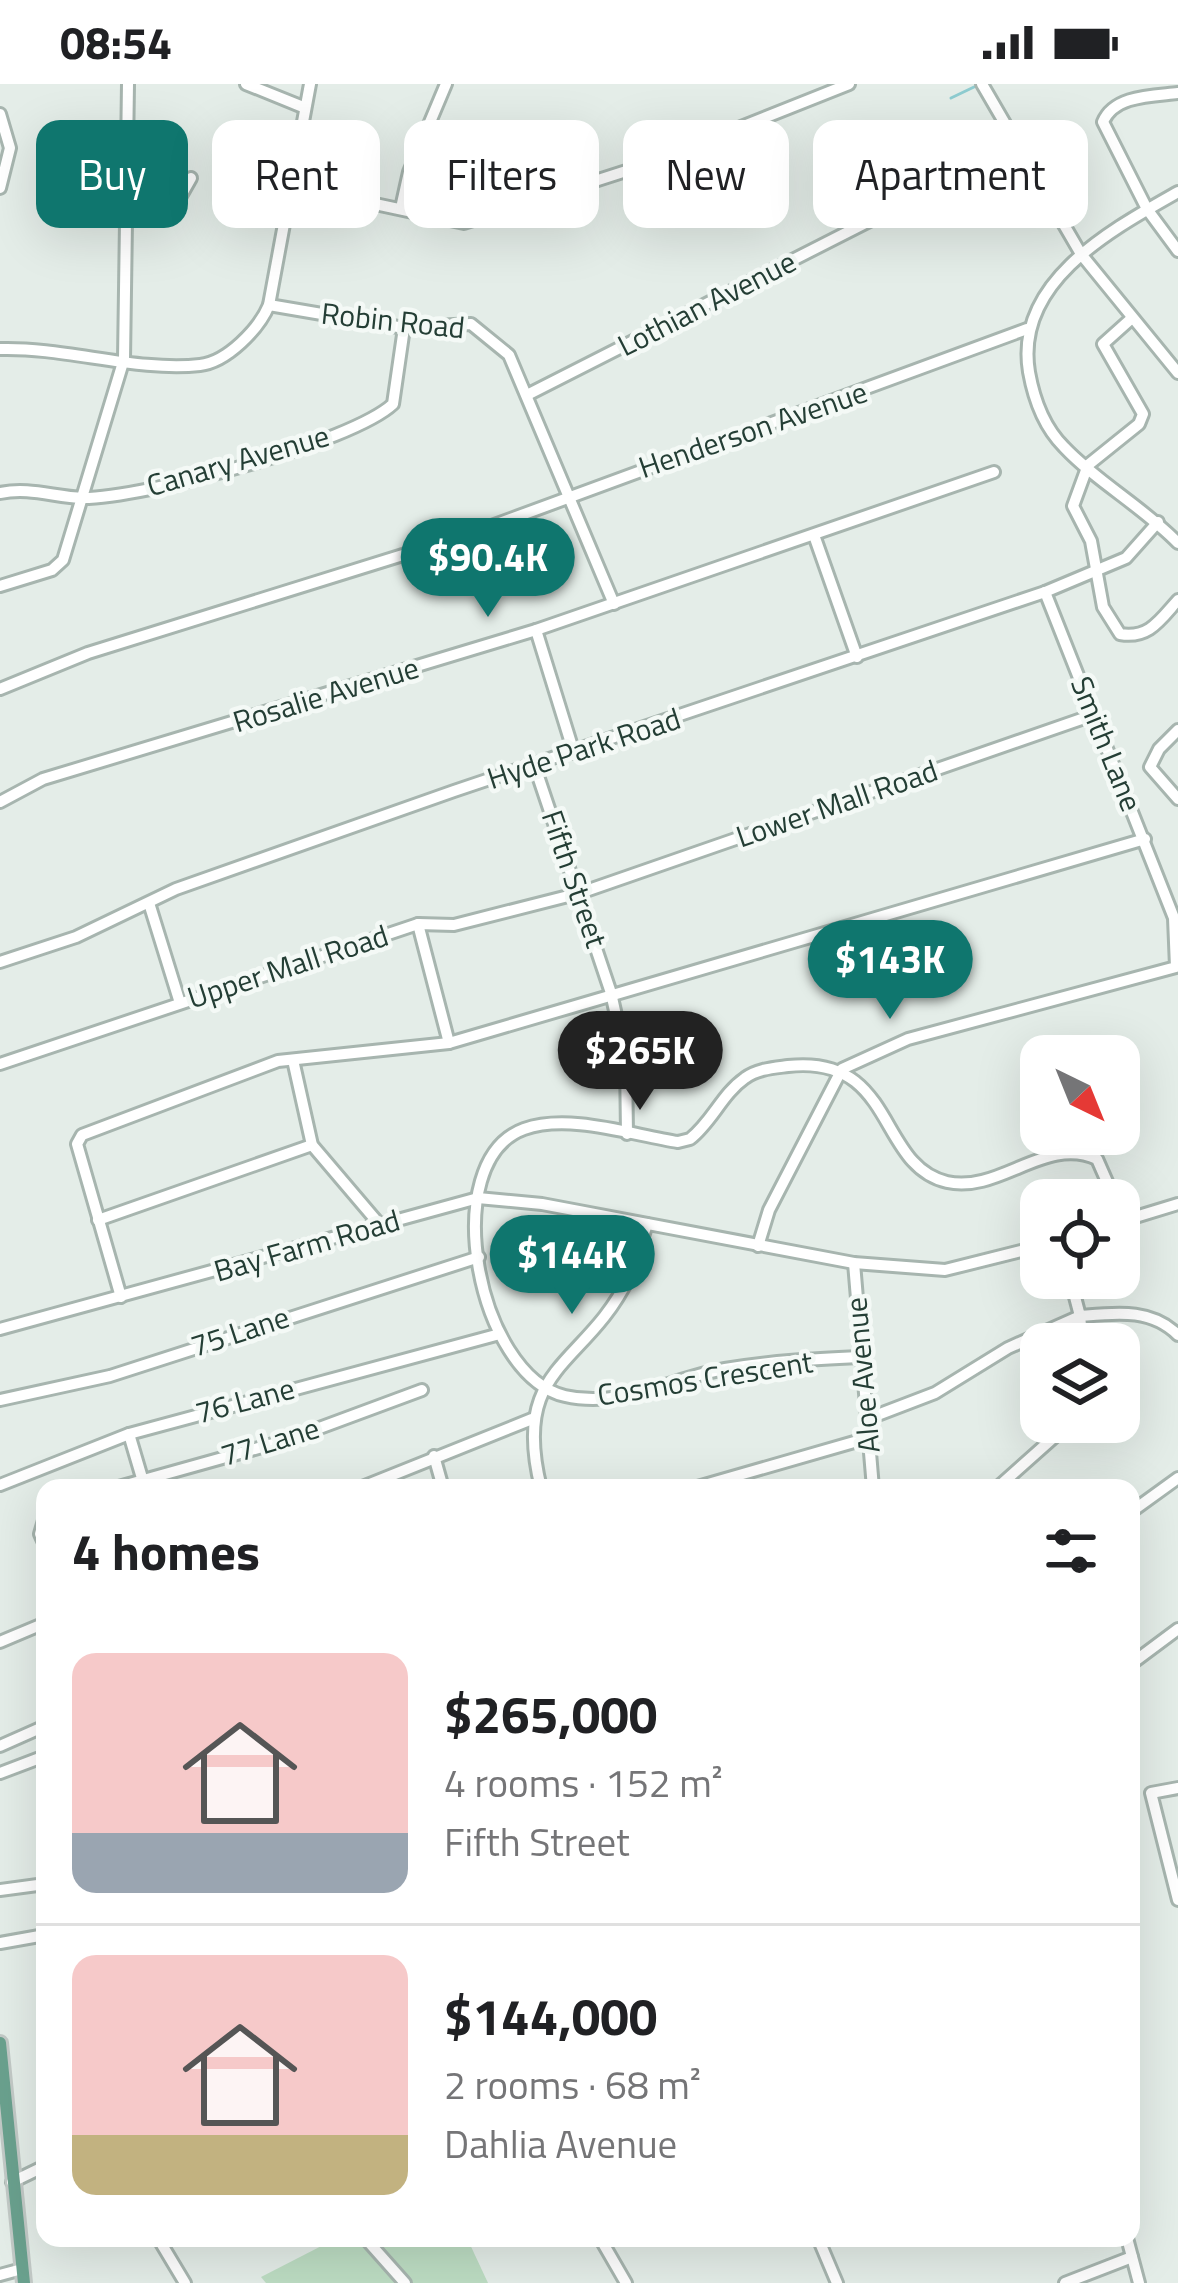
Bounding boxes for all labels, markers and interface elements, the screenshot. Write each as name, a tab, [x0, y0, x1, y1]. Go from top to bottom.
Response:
text: 08:54	[60, 8, 172, 76]
chip: Buy	[36, 120, 188, 228]
chip: Rent	[212, 120, 380, 228]
chip: Filters	[404, 120, 599, 228]
chip: New	[623, 120, 789, 228]
chip: Apartment	[813, 120, 1088, 228]
street label: Lothian Avenue	[609, 238, 804, 368]
street label: Robin Road	[319, 290, 467, 350]
street label: Henderson Avenue	[632, 368, 873, 490]
street label: Canary Avenue	[141, 412, 334, 508]
pin: $90.4K	[390, 518, 586, 620]
text: $90.4K	[428, 527, 548, 586]
street label: Rosalie Avenue	[227, 644, 424, 744]
street label: Smith Lane	[1059, 669, 1155, 818]
street label: Hyde Park Road	[481, 695, 686, 801]
street label: Lower Mall Road	[730, 747, 944, 859]
street label: Fifth Street	[530, 804, 620, 954]
street label: Upper Mall Road	[181, 912, 394, 1020]
pin: $143K	[806, 920, 974, 1022]
text: $143K	[835, 929, 945, 988]
pin: $265K	[556, 1011, 724, 1113]
text: $265K	[585, 1020, 695, 1079]
north arrow	[1020, 1035, 1140, 1155]
map controls	[1020, 1035, 1140, 1443]
button: locate	[1020, 1179, 1140, 1299]
street label: Bay Farm Road	[208, 1197, 405, 1294]
pin: $144K	[488, 1215, 656, 1317]
text: $144K	[517, 1224, 627, 1283]
street label: 75 Lane	[185, 1294, 295, 1369]
street label: Aloe Avenue	[832, 1295, 892, 1455]
button: layers	[1020, 1323, 1140, 1443]
street label: Cosmos Crescent	[594, 1338, 816, 1418]
street label: 76 Lane	[190, 1365, 299, 1435]
street label: 77 Lane	[215, 1404, 325, 1478]
text: 4 homes	[72, 1512, 260, 1590]
icon: filters	[1038, 1518, 1104, 1584]
text: $265,000	[444, 1675, 657, 1753]
icon: home	[168, 1701, 312, 1845]
text: 4 rooms · 152 m²	[444, 1753, 723, 1812]
text: Fifth Street	[444, 1812, 630, 1871]
text: $144,000	[444, 1977, 657, 2055]
icon: home	[168, 2003, 312, 2147]
text: 2 rooms · 68 m²	[444, 2055, 701, 2114]
text: Dahlia Avenue	[444, 2114, 677, 2173]

